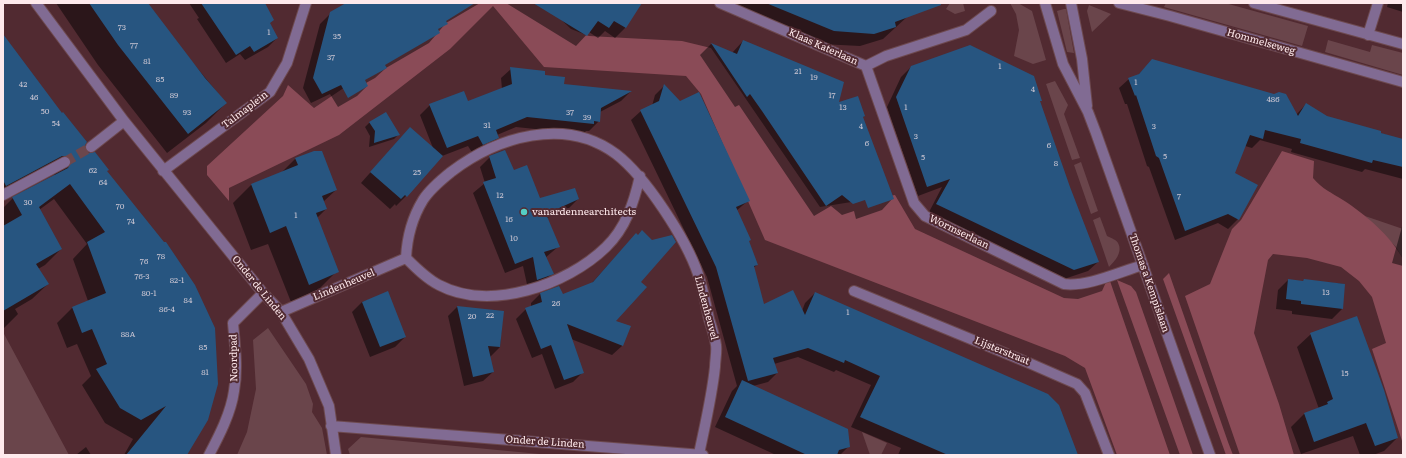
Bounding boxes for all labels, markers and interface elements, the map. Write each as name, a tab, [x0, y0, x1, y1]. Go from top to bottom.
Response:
house number: 73	[118, 23, 126, 33]
street label: Klaas Katerlaan	[786, 26, 860, 68]
street label: Hommelseweg	[1225, 27, 1297, 57]
house number: 1	[267, 28, 271, 38]
house number: 35	[333, 32, 341, 42]
house number: 77	[130, 41, 138, 51]
house number: 37	[327, 53, 335, 63]
house number: 81	[143, 57, 151, 67]
house number: 1	[998, 62, 1002, 72]
house number: 21	[794, 67, 802, 77]
house number: 19	[810, 73, 818, 83]
house number: 85	[156, 75, 164, 85]
house number: 1	[1134, 78, 1138, 88]
house number: 42	[19, 80, 27, 90]
house number: 4	[1031, 85, 1035, 95]
street label: Talmaplein	[220, 89, 270, 131]
house number: 89	[170, 91, 178, 101]
house number: 17	[828, 91, 836, 101]
house number: 46	[30, 93, 38, 103]
house number: 486	[1266, 95, 1280, 105]
house number: 13	[839, 103, 847, 113]
house number: 1	[904, 103, 908, 113]
house number: 50	[41, 107, 49, 117]
house number: 93	[183, 108, 191, 118]
house number: 37	[566, 108, 574, 118]
house number: 39	[583, 113, 591, 123]
house number: 54	[52, 119, 60, 129]
house number: 31	[483, 121, 491, 131]
house number: 4	[859, 122, 863, 132]
house number: 3	[1152, 122, 1156, 132]
house number: 3	[914, 132, 918, 142]
house number: 6	[865, 139, 869, 149]
house number: 6	[1047, 141, 1051, 151]
house number: 5	[1163, 152, 1167, 162]
house number: 5	[921, 153, 925, 163]
house number: 8	[1054, 159, 1058, 169]
house number: 62	[89, 166, 97, 176]
house number: 25	[413, 168, 421, 178]
house number: 64	[99, 178, 107, 188]
house number: 12	[496, 191, 504, 201]
house number: 7	[1177, 192, 1181, 202]
house number: 30	[24, 198, 32, 208]
house number: 70	[116, 202, 124, 212]
place label: vanardennearchitects	[532, 206, 636, 218]
marker: vanardennearchitects	[519, 207, 529, 217]
house number: 1	[294, 211, 298, 221]
street label: Wormserlaan	[927, 212, 991, 252]
house number: 16	[505, 215, 513, 225]
house number: 74	[127, 217, 135, 227]
street label: Thomas a Kempislaan	[1126, 232, 1172, 334]
house number: 10	[510, 234, 518, 244]
house number: 78	[157, 252, 165, 262]
street label: Onder de Linden	[229, 253, 289, 323]
house number: 76	[140, 257, 148, 267]
street label: Lindenheuvel	[311, 267, 377, 303]
house number: 76-3	[134, 272, 150, 282]
street label: Lindenheuvel	[692, 275, 720, 341]
house number: 82-1	[170, 276, 184, 286]
house number: 13	[1322, 288, 1330, 298]
house number: 80-1	[141, 289, 157, 299]
house number: 84	[184, 296, 192, 306]
house number: 26	[552, 299, 560, 309]
house number: 86-4	[159, 305, 175, 315]
house number: 1	[846, 308, 850, 318]
house number: 22	[486, 311, 494, 321]
house number: 20	[468, 312, 476, 322]
house number: 88A	[121, 330, 135, 340]
street label: Noordpad	[228, 334, 240, 382]
street label: Lijsterstraat	[973, 334, 1031, 368]
house number: 85	[199, 343, 207, 353]
house number: 81	[201, 368, 209, 378]
house number: 15	[1341, 369, 1349, 379]
street label: Onder de Linden	[505, 433, 585, 451]

